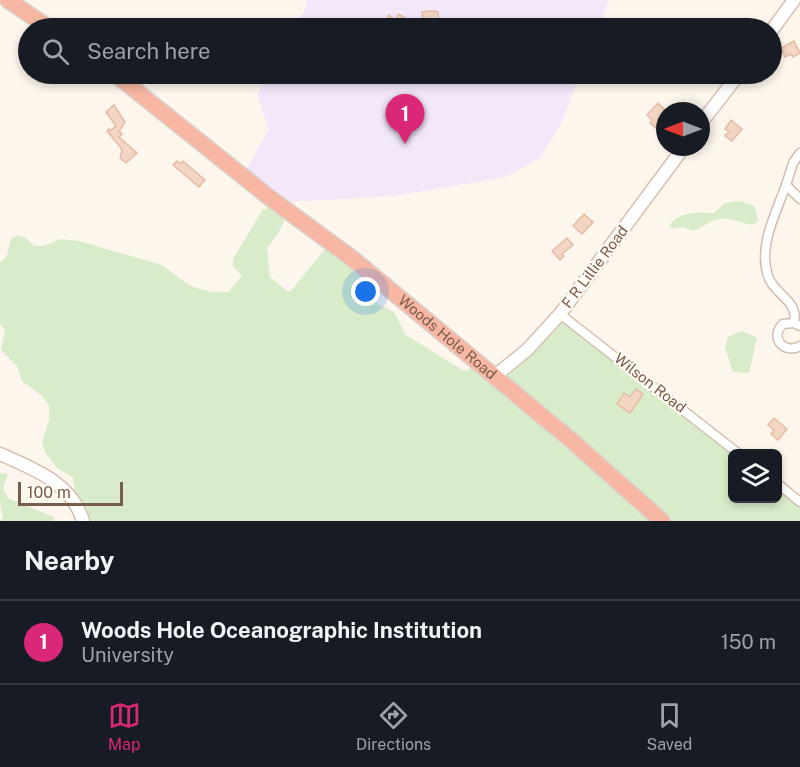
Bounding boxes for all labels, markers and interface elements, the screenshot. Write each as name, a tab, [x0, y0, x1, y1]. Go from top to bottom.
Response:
search box	[18, 18, 782, 84]
icon: search	[39, 35, 72, 68]
text: Search here	[87, 38, 211, 64]
pin: 1	[386, 94, 424, 144]
north arrow	[656, 102, 710, 156]
street label: F R Lillie Road	[558, 222, 631, 311]
your location	[351, 277, 380, 306]
street label: Woods Hole Road	[395, 291, 500, 383]
street label: Wilson Road	[611, 349, 690, 416]
map controls	[728, 449, 782, 503]
button: layers	[728, 449, 782, 503]
scale bar	[18, 479, 123, 506]
text: 100 m	[27, 483, 71, 502]
text: Nearby	[24, 545, 114, 576]
text: Woods Hole Oceanographic Institution	[81, 617, 482, 643]
text: 1	[39, 630, 48, 654]
text: 150 m	[721, 630, 776, 654]
text: University	[81, 643, 174, 667]
tab: Map	[108, 699, 141, 754]
tab: Directions	[356, 699, 431, 754]
tab: Saved	[647, 699, 692, 754]

